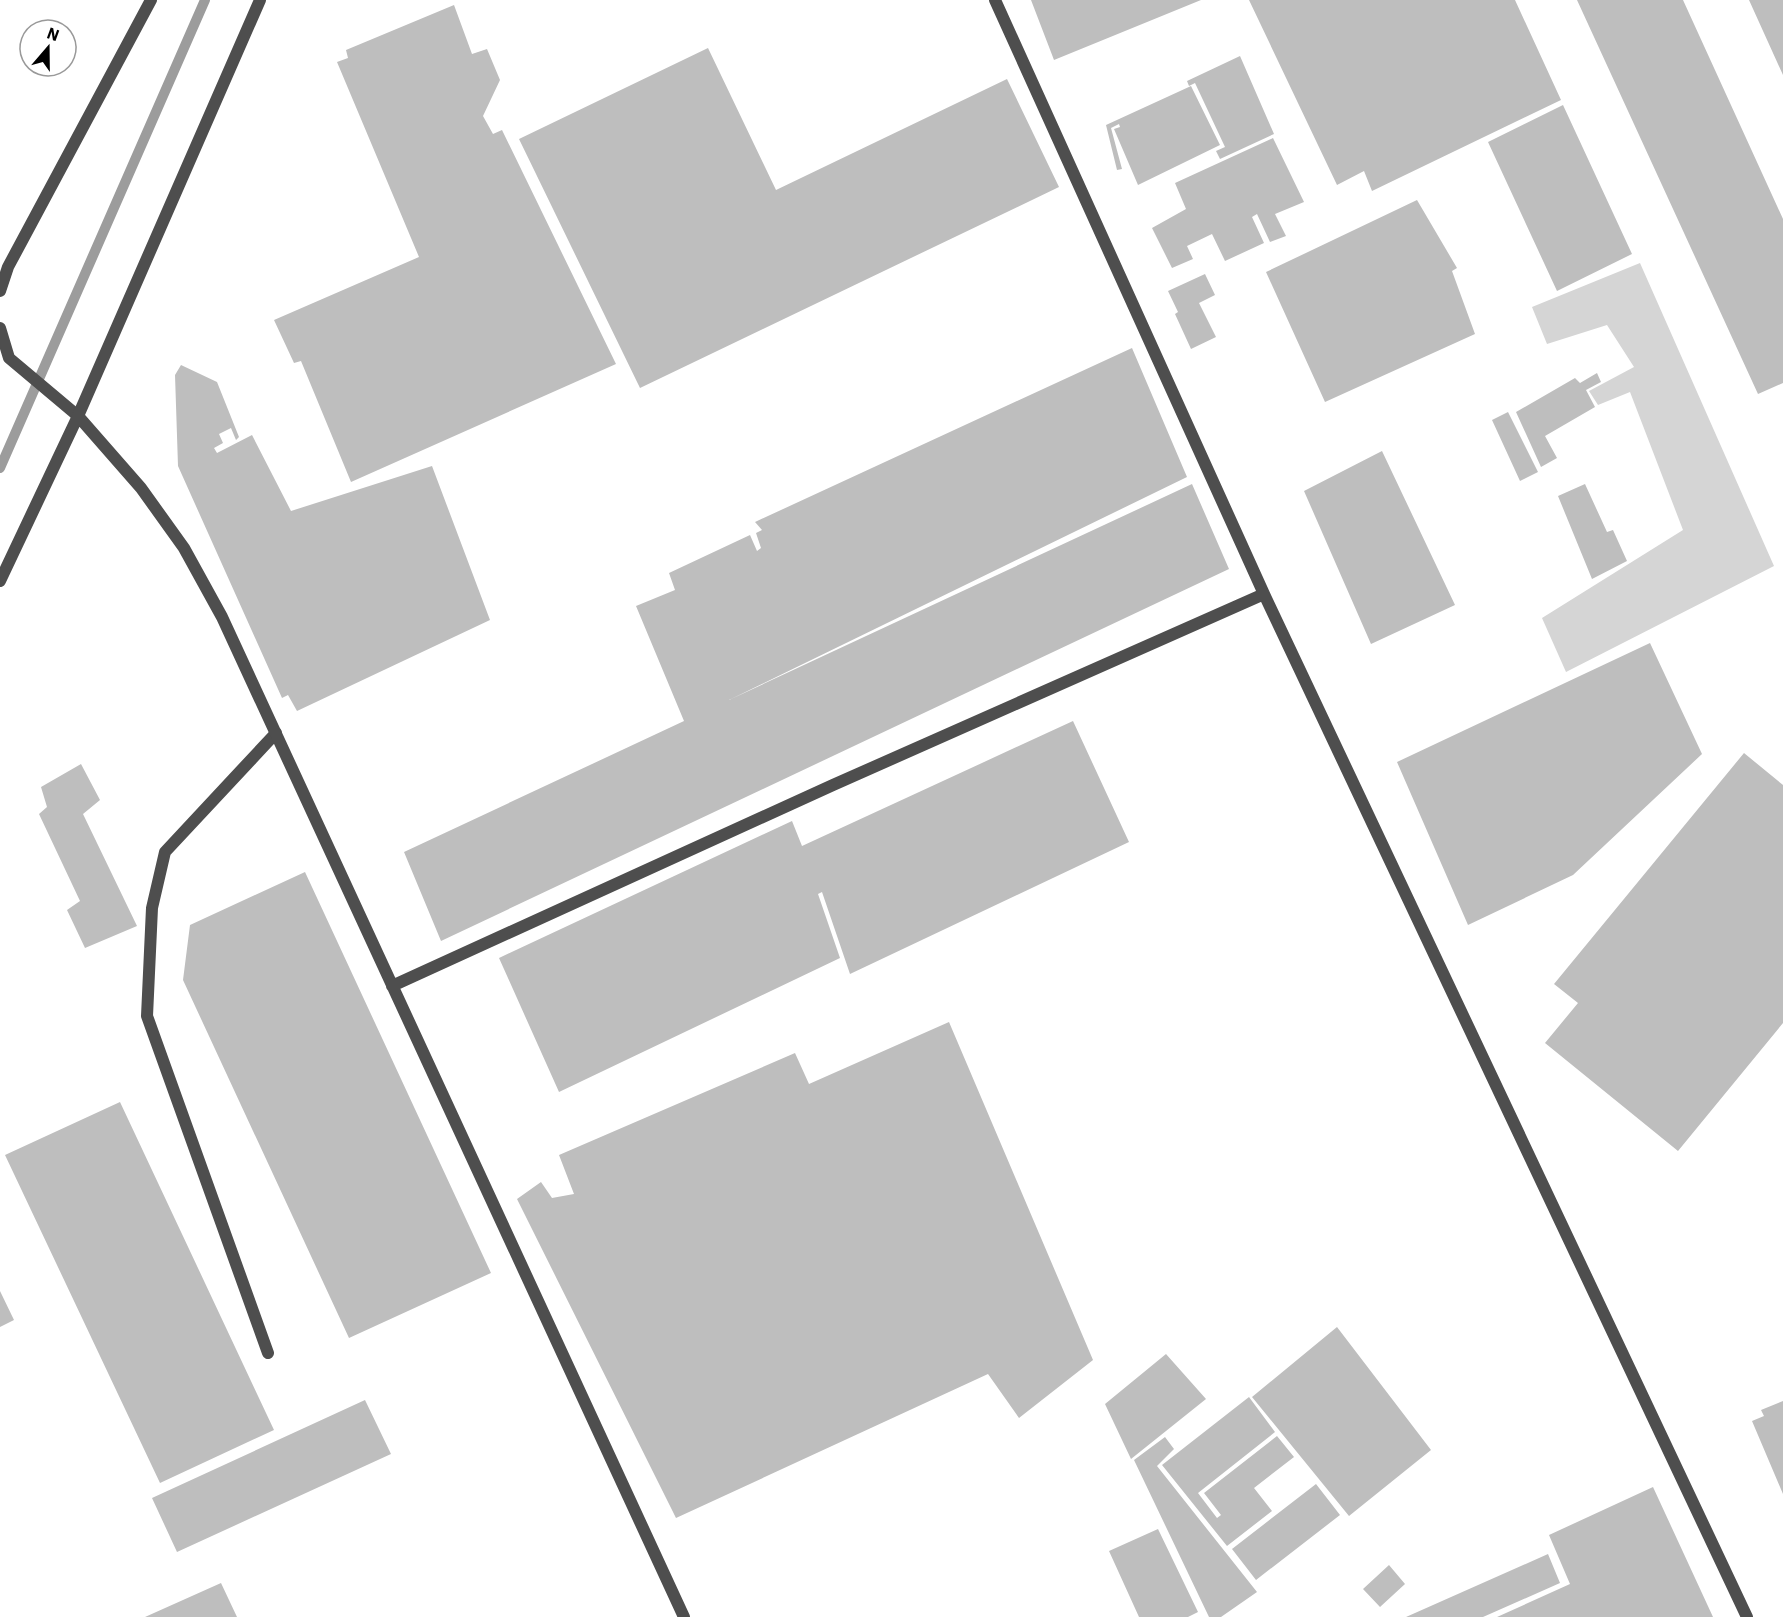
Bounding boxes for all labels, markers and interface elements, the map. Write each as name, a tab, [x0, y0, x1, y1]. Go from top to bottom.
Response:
north arrow	[18, 18, 78, 78]
text: N	[44, 23, 62, 45]

